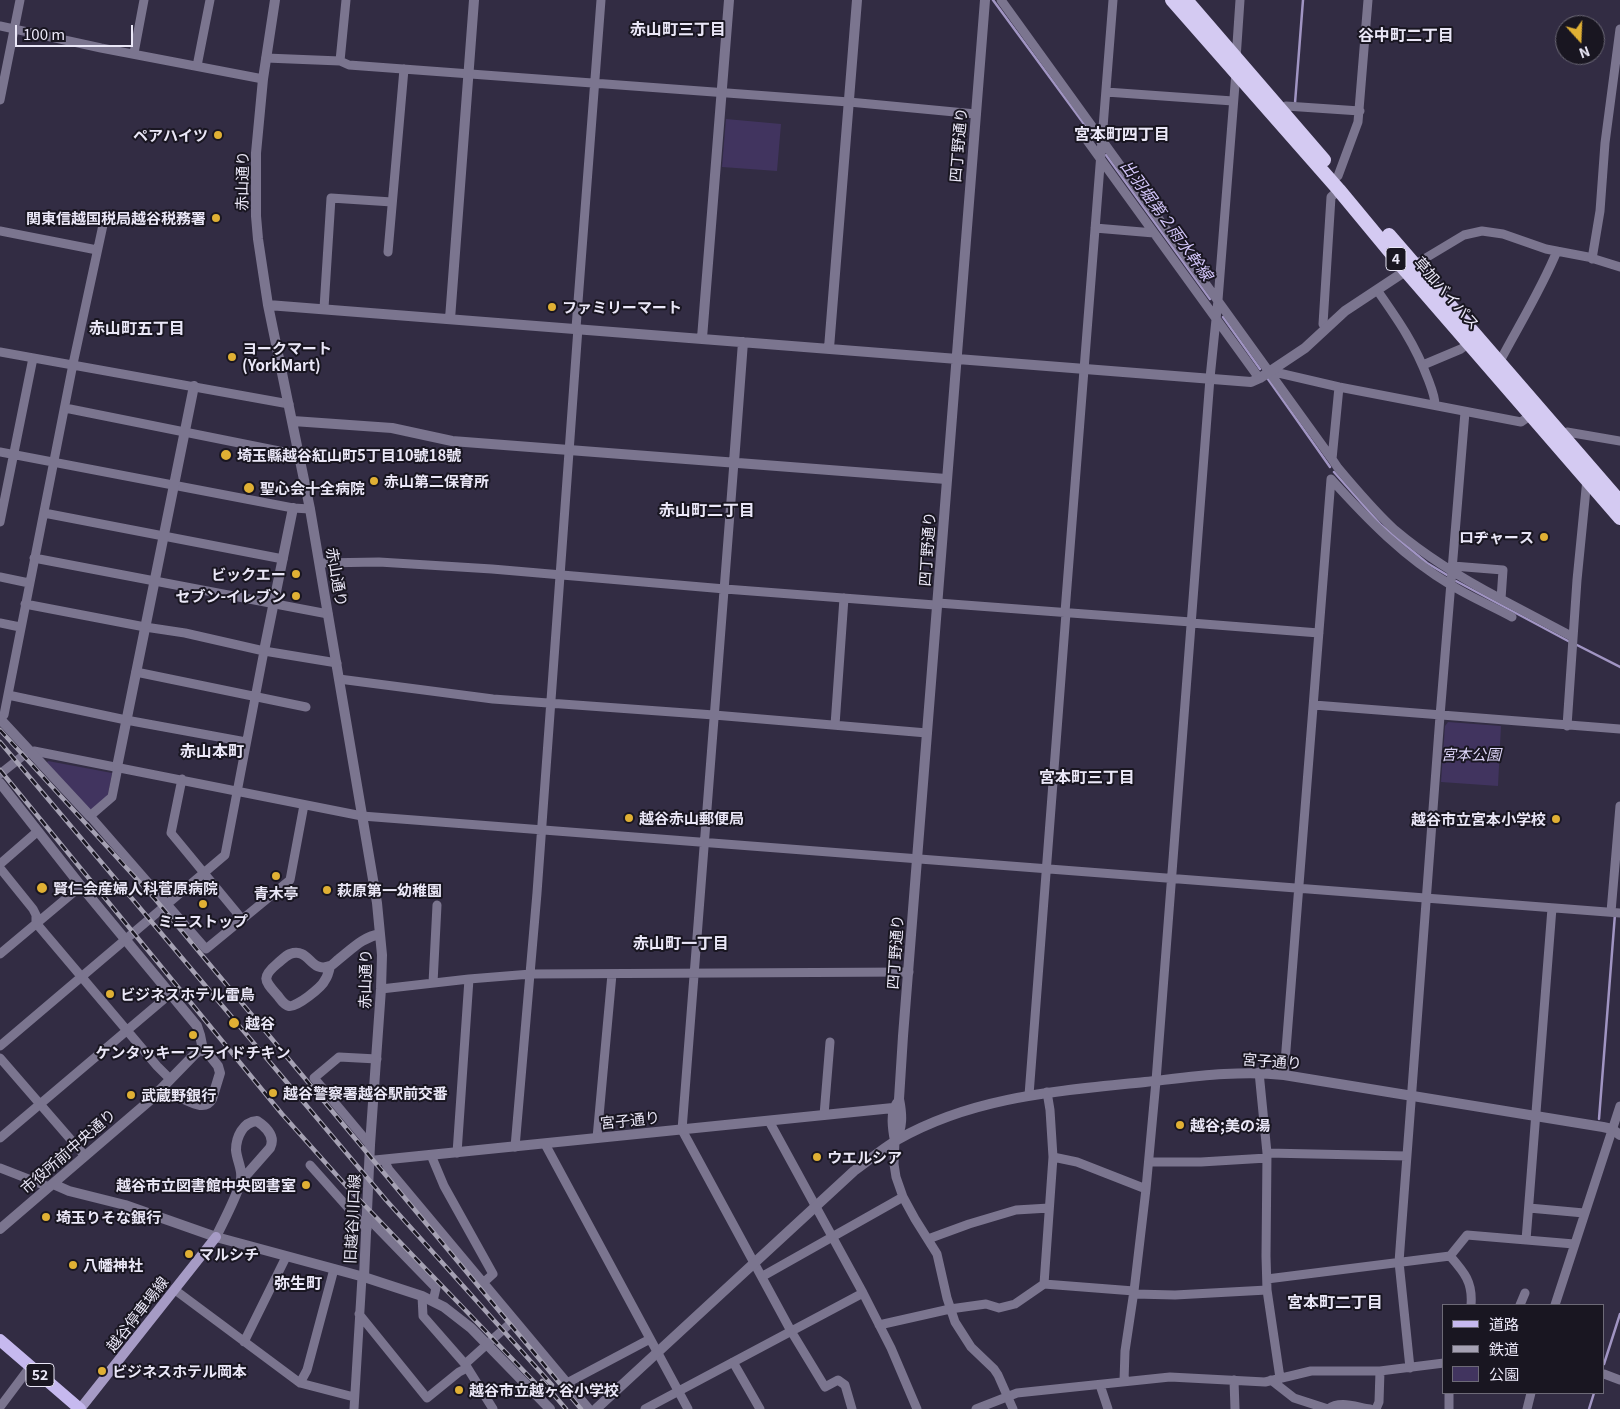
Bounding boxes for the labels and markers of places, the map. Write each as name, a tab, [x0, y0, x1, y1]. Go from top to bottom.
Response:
place label: ペアハイツ	[133, 126, 208, 144]
marker: ペアハイツ	[212, 129, 224, 141]
place label: 関東信越国税局越谷税務署	[26, 209, 206, 227]
marker: 関東信越国税局越谷税務署	[210, 212, 222, 224]
place label: ファミリーマート	[562, 298, 682, 316]
marker: ファミリーマート	[546, 301, 558, 313]
place label: ヨークマート (YorkMart)	[242, 339, 332, 374]
marker: ヨークマート (YorkMart)	[226, 351, 238, 363]
place label: 埼玉縣越谷紅山町5丁目10號18號	[237, 446, 461, 464]
marker: 埼玉縣越谷紅山町5丁目10號18號	[219, 448, 233, 462]
place label: 赤山第二保育所	[384, 472, 489, 490]
marker: 赤山第二保育所	[368, 475, 380, 487]
place label: 聖心会十全病院	[260, 479, 365, 497]
marker: 聖心会十全病院	[242, 481, 256, 495]
place label: ロヂャース	[1459, 528, 1534, 546]
marker: ロヂャース	[1538, 531, 1550, 543]
place label: ビックエー	[211, 565, 286, 583]
marker: ビックエー	[290, 568, 302, 580]
place label: セブン-イレブン	[175, 587, 286, 605]
marker: セブン-イレブン	[290, 590, 302, 602]
place label: 越谷赤山郵便局	[639, 809, 744, 827]
place label: 越谷市立宮本小学校	[1411, 810, 1546, 828]
marker: 越谷赤山郵便局	[623, 812, 635, 824]
marker: 越谷市立宮本小学校	[1550, 813, 1562, 825]
marker: 青木亭	[270, 870, 282, 882]
place label: 賢仁会産婦人科菅原病院	[53, 879, 218, 897]
marker: 賢仁会産婦人科菅原病院	[35, 881, 49, 895]
place label: 萩原第一幼稚園	[337, 881, 442, 899]
place label: 青木亭	[254, 884, 298, 902]
marker: 萩原第一幼稚園	[321, 884, 333, 896]
marker: ミニストップ	[197, 898, 209, 910]
place label: ミニストップ	[158, 912, 248, 930]
place label: ビジネスホテル雷鳥	[120, 985, 255, 1003]
marker: ビジネスホテル雷鳥	[104, 988, 116, 1000]
place label: 越谷	[245, 1014, 275, 1032]
marker: 越谷	[227, 1016, 241, 1030]
marker: ケンタッキーフライドチキン	[187, 1029, 199, 1041]
place label: ケンタッキーフライドチキン	[96, 1043, 290, 1061]
place label: 越谷警察署越谷駅前交番	[283, 1084, 448, 1102]
place label: 武蔵野銀行	[141, 1086, 216, 1104]
marker: 越谷警察署越谷駅前交番	[267, 1087, 279, 1099]
marker: 武蔵野銀行	[125, 1089, 137, 1101]
place label: 越谷;美の湯	[1190, 1116, 1270, 1134]
marker: 越谷;美の湯	[1174, 1119, 1186, 1131]
place label: ウエルシア	[827, 1148, 902, 1166]
marker: ウエルシア	[811, 1151, 823, 1163]
place label: 越谷市立図書館中央図書室	[116, 1176, 296, 1194]
marker: 越谷市立図書館中央図書室	[300, 1179, 312, 1191]
place label: 埼玉りそな銀行	[56, 1208, 161, 1226]
marker: 埼玉りそな銀行	[40, 1211, 52, 1223]
place label: マルシチ	[199, 1245, 259, 1263]
marker: マルシチ	[183, 1248, 195, 1260]
place label: 八幡神社	[83, 1256, 143, 1274]
marker: 八幡神社	[67, 1259, 79, 1271]
place label: ビジネスホテル岡本	[112, 1362, 247, 1380]
marker: ビジネスホテル岡本	[96, 1365, 108, 1377]
place label: 越谷市立越ヶ谷小学校	[469, 1381, 619, 1399]
marker: 越谷市立越ヶ谷小学校	[453, 1384, 465, 1396]

